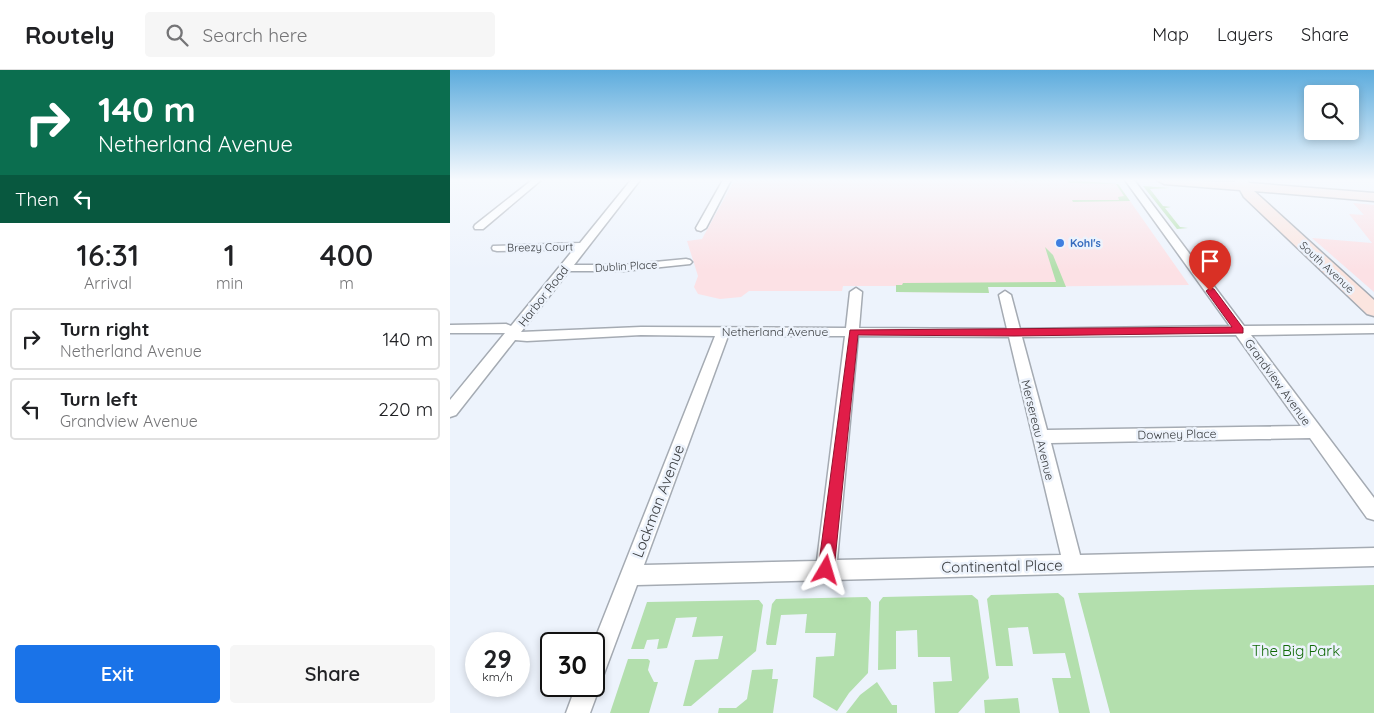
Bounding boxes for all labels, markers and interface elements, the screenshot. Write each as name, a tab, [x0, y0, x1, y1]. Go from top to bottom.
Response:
search box	[145, 12, 495, 57]
text: Routely	[25, 20, 115, 50]
icon: search	[163, 21, 191, 49]
text: Search here	[203, 23, 307, 47]
text: Map	[1152, 23, 1189, 46]
text: Layers	[1217, 23, 1273, 46]
text: Share	[1301, 23, 1349, 46]
map controls	[1304, 85, 1359, 140]
button: search	[1304, 85, 1359, 140]
text: 140 m	[98, 87, 196, 131]
icon: right	[15, 90, 80, 155]
text: Netherland Avenue	[98, 130, 293, 158]
icon: left	[69, 185, 97, 213]
text: Then	[15, 187, 59, 211]
text: 16:31	[77, 236, 139, 274]
text: 1	[224, 236, 235, 274]
text: 400	[320, 236, 373, 274]
place label: Kohl's	[1070, 236, 1101, 250]
marker: Kohl's	[1054, 237, 1066, 249]
street label: South Avenue	[1297, 238, 1357, 296]
street label: Breezy Court	[507, 239, 573, 255]
pin	[1189, 240, 1231, 291]
icon: arrive	[1196, 247, 1224, 275]
street label: Dublin Place	[594, 257, 658, 275]
street label: Harbor Road	[515, 263, 571, 329]
text: Arrival	[84, 273, 132, 293]
text: min	[216, 273, 243, 293]
text: m	[339, 273, 354, 293]
text: Turn right	[60, 317, 149, 341]
street label: Netherland Avenue	[722, 324, 828, 339]
icon: right	[17, 325, 45, 353]
text: 140 m	[382, 327, 433, 351]
street label: Grandview Avenue	[1242, 336, 1315, 428]
text: Netherland Avenue	[60, 341, 202, 361]
street label: Mersereau Avenue	[1018, 378, 1058, 482]
text: Turn left	[60, 387, 138, 411]
icon: left	[17, 395, 45, 423]
text: 220 m	[378, 397, 433, 421]
text: Grandview Avenue	[60, 411, 198, 431]
street label: Downey Place	[1137, 426, 1217, 442]
street label: Lockman Avenue	[628, 442, 688, 560]
position arrow	[799, 543, 851, 595]
street label: Continental Place	[941, 555, 1063, 577]
speed limit sign: 30	[540, 632, 605, 697]
park label: The Big Park	[1252, 641, 1340, 660]
text: 29	[483, 643, 512, 674]
button: Exit	[15, 645, 220, 703]
button: Share	[230, 645, 435, 703]
text: km/h	[482, 669, 513, 684]

